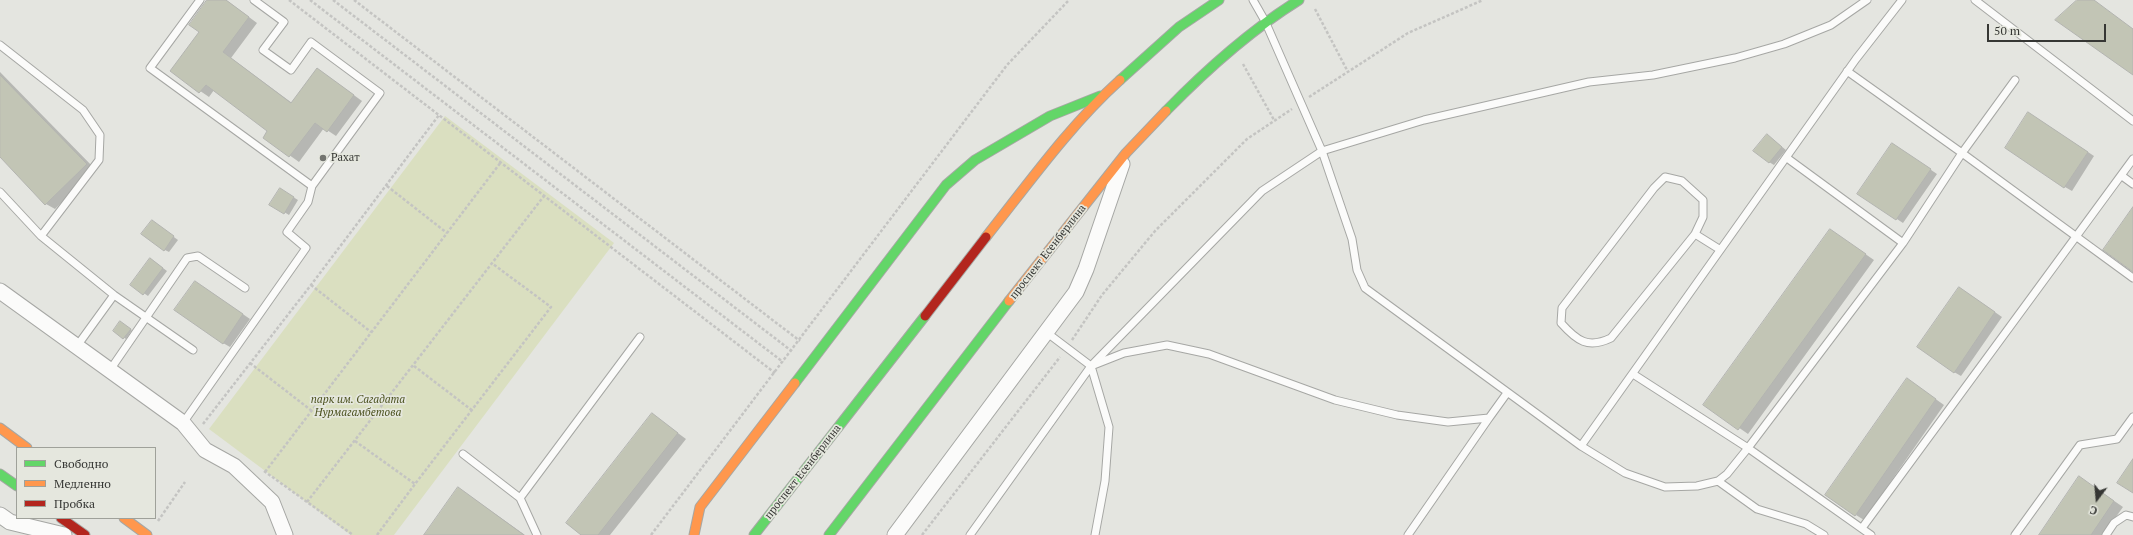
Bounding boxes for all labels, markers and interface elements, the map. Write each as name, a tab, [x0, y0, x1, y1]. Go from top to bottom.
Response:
scale bar	[1989, 16, 2108, 42]
text: 50 m	[1994, 23, 2020, 38]
place label: Рахат	[331, 151, 360, 165]
marker: Рахат	[318, 153, 328, 163]
street label: проспект Есенберлина	[1007, 202, 1089, 302]
park label: парк им. Сагадата Нурмагамбетова	[311, 393, 405, 419]
street label: проспект Есенберлина	[762, 422, 844, 522]
legend	[16, 447, 156, 519]
text: Свободно	[54, 456, 108, 471]
text: Медленно	[54, 476, 111, 491]
north arrow	[2077, 479, 2117, 519]
text: Пробка	[54, 496, 95, 511]
text: С	[2088, 503, 2099, 518]

